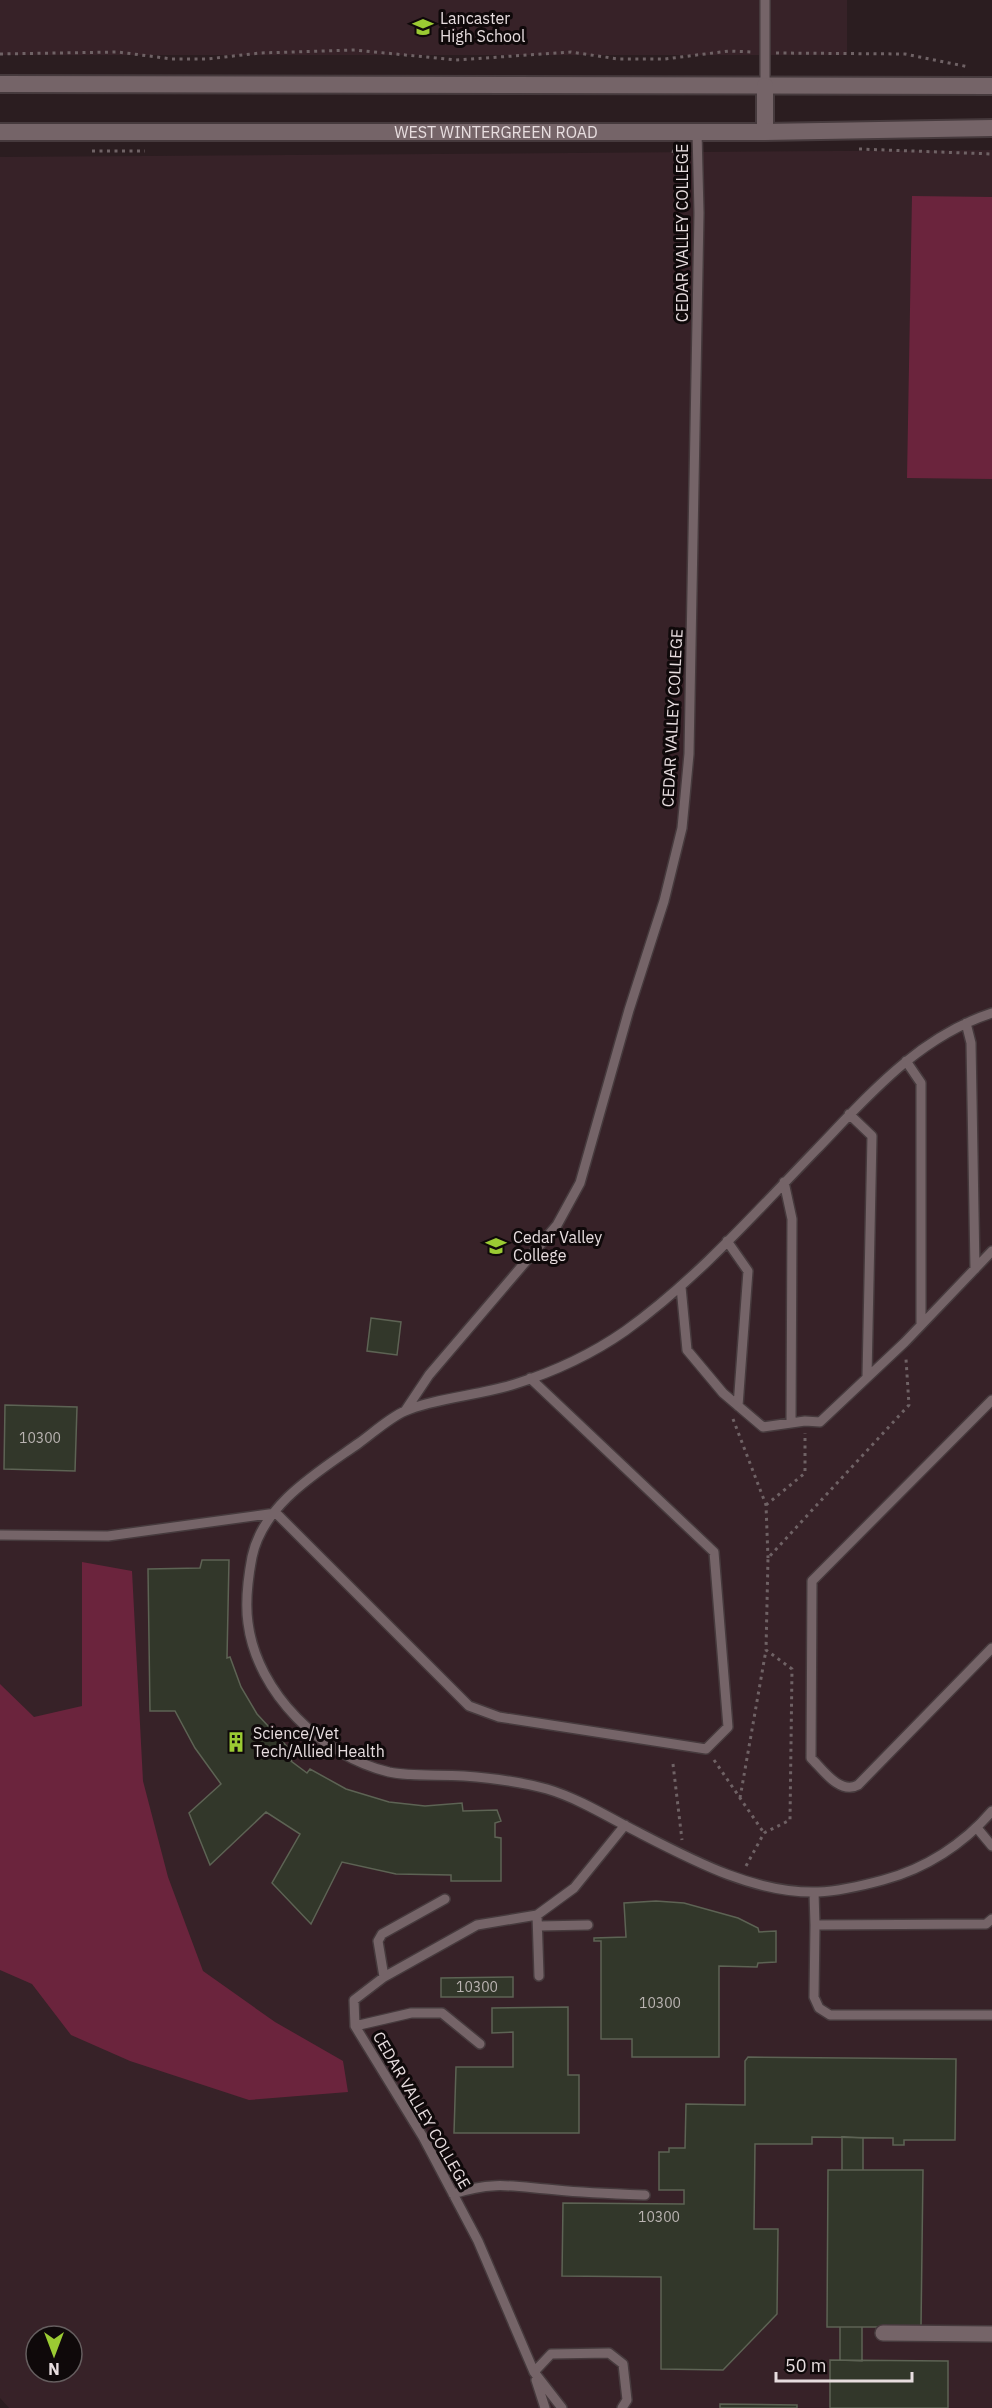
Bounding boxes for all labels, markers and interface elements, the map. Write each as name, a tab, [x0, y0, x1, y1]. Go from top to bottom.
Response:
place label: Lancaster High School	[440, 8, 525, 46]
school or university icon: Lancaster High School	[411, 15, 435, 39]
street label: WEST WINTERGREEN ROAD	[394, 122, 598, 142]
street label: CEDAR VALLEY COLLEGE	[672, 144, 692, 322]
street label: CEDAR VALLEY COLLEGE	[657, 628, 687, 808]
place label: Cedar Valley College	[513, 1227, 602, 1265]
school or university icon: Cedar Valley College	[484, 1234, 508, 1258]
house number: 10300	[19, 1429, 61, 1447]
place label: Science/Vet Tech/Allied Health	[253, 1723, 385, 1761]
building icon: Science/Vet Tech/Allied Health	[224, 1730, 248, 1754]
house number: 10300	[456, 1978, 498, 1996]
house number: 10300	[639, 1994, 681, 2012]
street label: CEDAR VALLEY COLLEGE	[369, 2028, 475, 2192]
house number: 10300	[638, 2208, 680, 2226]
north arrow	[24, 2324, 84, 2384]
scale bar	[776, 2345, 912, 2383]
text: 50 m	[785, 2354, 827, 2377]
text: N	[48, 2359, 60, 2379]

